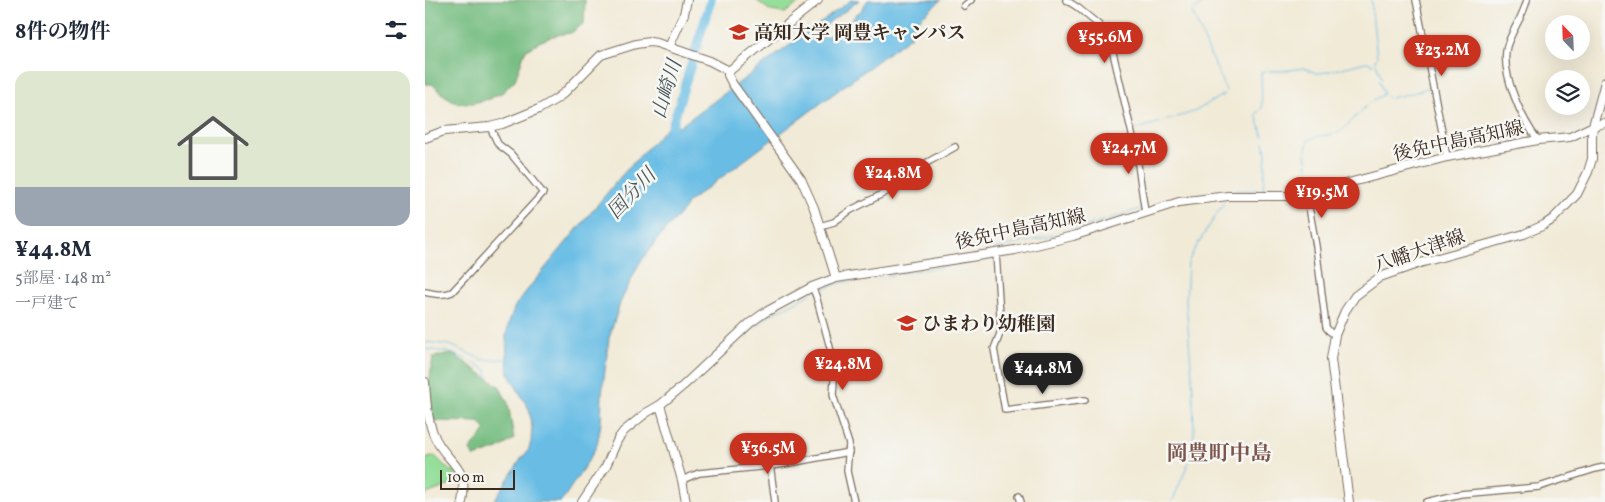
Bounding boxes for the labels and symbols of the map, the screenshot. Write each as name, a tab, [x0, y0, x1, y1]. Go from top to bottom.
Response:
north arrow	[1545, 15, 1590, 60]
school or university icon: 高知大学 岡豊キャンパス	[728, 21, 750, 43]
place label: 高知大学 岡豊キャンパス	[754, 21, 965, 47]
pin: ¥55.6M	[1064, 22, 1146, 64]
pin: ¥23.2M	[1401, 34, 1483, 77]
water label: 山崎川	[646, 55, 691, 122]
street label: 後免中島高知線	[1391, 115, 1526, 168]
pin: ¥24.7M	[1088, 132, 1170, 175]
pin: ¥24.8M	[852, 158, 934, 200]
water label: 国分川	[602, 161, 665, 226]
pin: ¥19.5M	[1281, 176, 1363, 219]
street label: 後免中島高知線	[953, 203, 1088, 256]
street label: 八幡大津線	[1370, 224, 1469, 280]
school or university icon: ひまわり幼稚園	[896, 312, 918, 334]
place label: ひまわり幼稚園	[922, 312, 1055, 338]
pin: ¥24.8M	[802, 348, 884, 391]
pin: ¥44.8M	[1002, 352, 1084, 395]
pin: ¥36.5M	[727, 432, 809, 475]
district label: 岡豊町中島	[1167, 440, 1272, 469]
scale bar	[440, 467, 515, 490]

